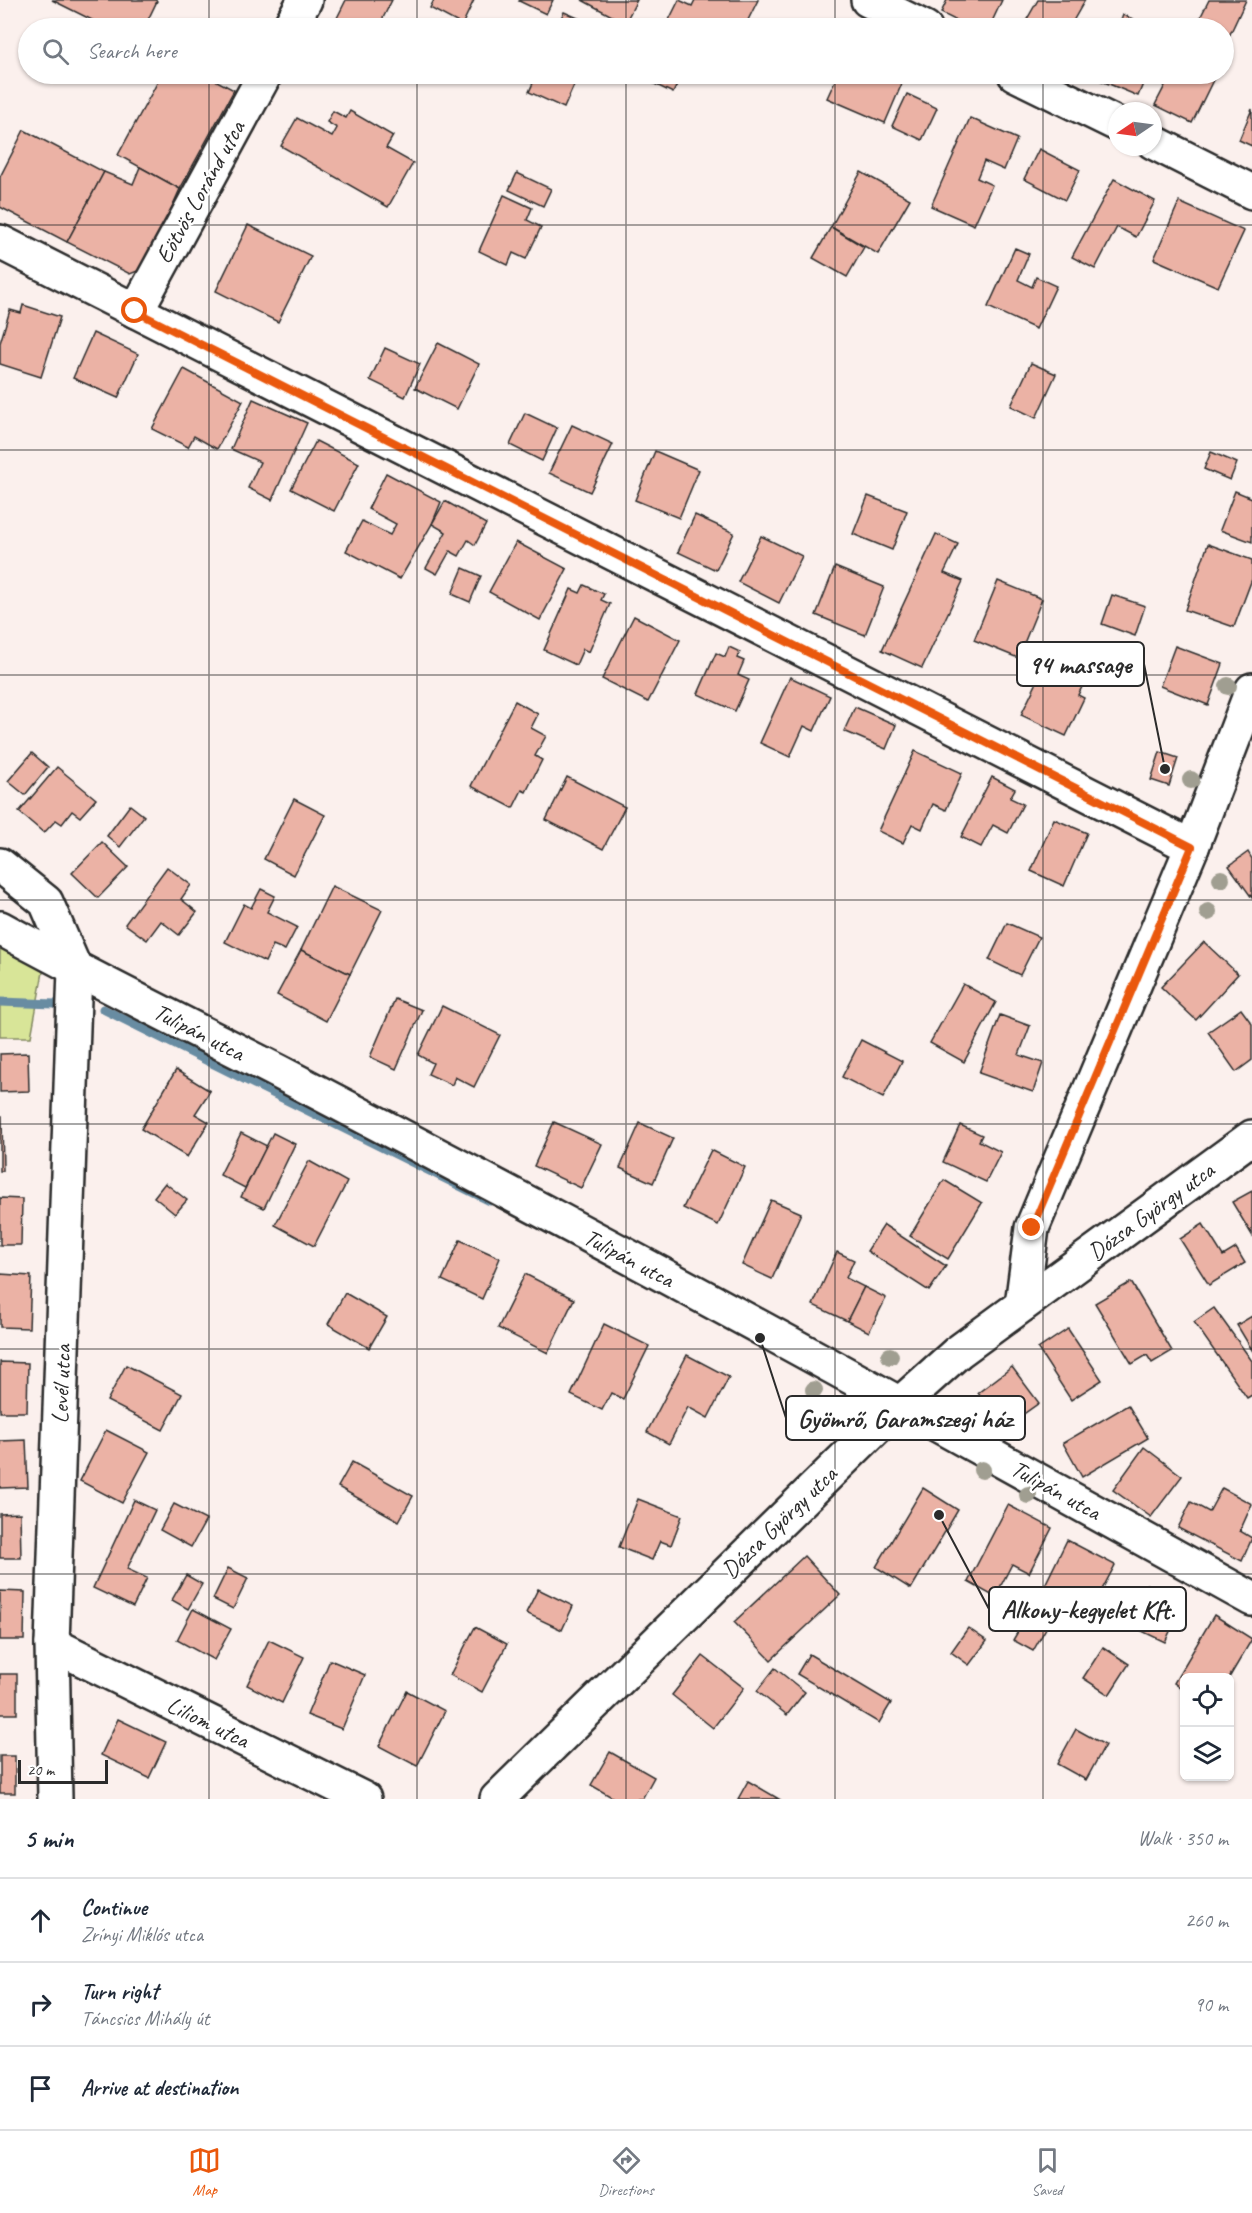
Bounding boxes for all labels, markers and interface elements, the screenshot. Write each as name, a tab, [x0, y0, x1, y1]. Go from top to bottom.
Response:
search box	[18, 18, 1234, 84]
icon: search	[39, 35, 72, 68]
text: Search here	[87, 37, 177, 65]
north arrow	[1108, 102, 1162, 156]
street label: Eötvös Loránd utca	[148, 114, 252, 269]
route start	[121, 297, 147, 323]
callout: 94 massage	[1017, 642, 1144, 686]
text: 94 massage	[1029, 648, 1134, 681]
street label: Tulipán utca	[148, 996, 251, 1068]
street label: Dózsa György utca	[1082, 1154, 1221, 1267]
route end	[1018, 1214, 1044, 1240]
street label: Tulipán utca	[579, 1222, 681, 1295]
street label: Levél utca	[45, 1343, 77, 1424]
callout: Gyömrő, Garamszegi ház	[786, 1396, 1025, 1440]
text: Gyömrő, Garamszegi ház	[798, 1402, 1015, 1435]
street label: Tulipán utca	[1006, 1453, 1107, 1528]
street label: Dózsa György utca	[715, 1459, 844, 1584]
callout: Alkony-kegyelet Kft.	[989, 1587, 1186, 1631]
text: Alkony-kegyelet Kft.	[1001, 1593, 1176, 1626]
map controls	[1180, 1673, 1234, 1781]
button: locate	[1180, 1673, 1234, 1727]
street label: Liliom utca	[162, 1689, 255, 1755]
button: layers	[1180, 1727, 1234, 1781]
scale bar	[18, 1757, 108, 1784]
text: 20 m	[27, 1760, 54, 1780]
text: 5 min	[24, 1822, 73, 1855]
text: Walk · 350 m	[1138, 1826, 1228, 1851]
text: Continue	[81, 1894, 147, 1922]
icon: ahead	[24, 1904, 57, 1937]
text: 260 m	[1185, 1908, 1228, 1933]
text: Zrínyi Miklós utca	[81, 1922, 203, 1947]
text: Turn right	[81, 1978, 158, 2006]
icon: right	[24, 1988, 57, 2021]
text: 90 m	[1194, 1992, 1228, 2017]
text: Táncsics Mihály út	[81, 2006, 209, 2031]
icon: arrive	[24, 2072, 57, 2105]
text: Arrive at destination	[81, 2074, 238, 2102]
tab: Map	[188, 2144, 221, 2200]
tab: Directions	[598, 2144, 654, 2200]
tab: Saved	[1031, 2144, 1064, 2200]

